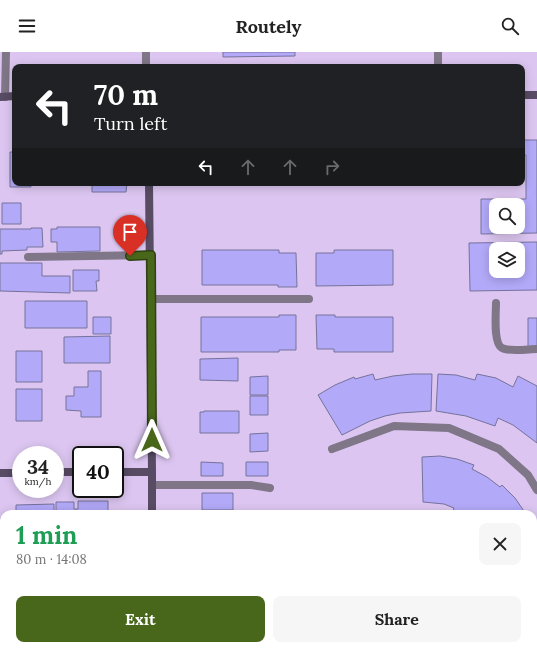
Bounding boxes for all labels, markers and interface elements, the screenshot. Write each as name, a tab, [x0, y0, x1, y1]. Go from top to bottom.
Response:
icon: menu	[16, 15, 38, 37]
text: Routely	[236, 15, 301, 38]
icon: search	[499, 15, 521, 37]
text: 70 m	[94, 77, 158, 113]
icon: left	[28, 80, 80, 132]
text: Turn left	[94, 112, 167, 135]
icon: left	[195, 156, 217, 178]
icon: ahead	[237, 156, 259, 178]
icon: ahead	[279, 156, 301, 178]
icon: right	[321, 156, 343, 178]
map controls	[489, 198, 525, 278]
button: search	[489, 198, 525, 234]
pin	[113, 215, 147, 256]
icon: arrive	[119, 221, 141, 243]
button: layers	[489, 242, 525, 278]
position arrow	[131, 419, 173, 461]
speed limit sign: 40	[72, 446, 124, 498]
text: 34	[27, 454, 49, 479]
text: km/h	[24, 475, 52, 488]
text: 1 min	[16, 520, 77, 551]
button: close	[479, 523, 521, 565]
text: 80 m · 14:08	[16, 551, 87, 568]
button: Exit	[16, 596, 265, 642]
button: Share	[273, 596, 521, 642]

